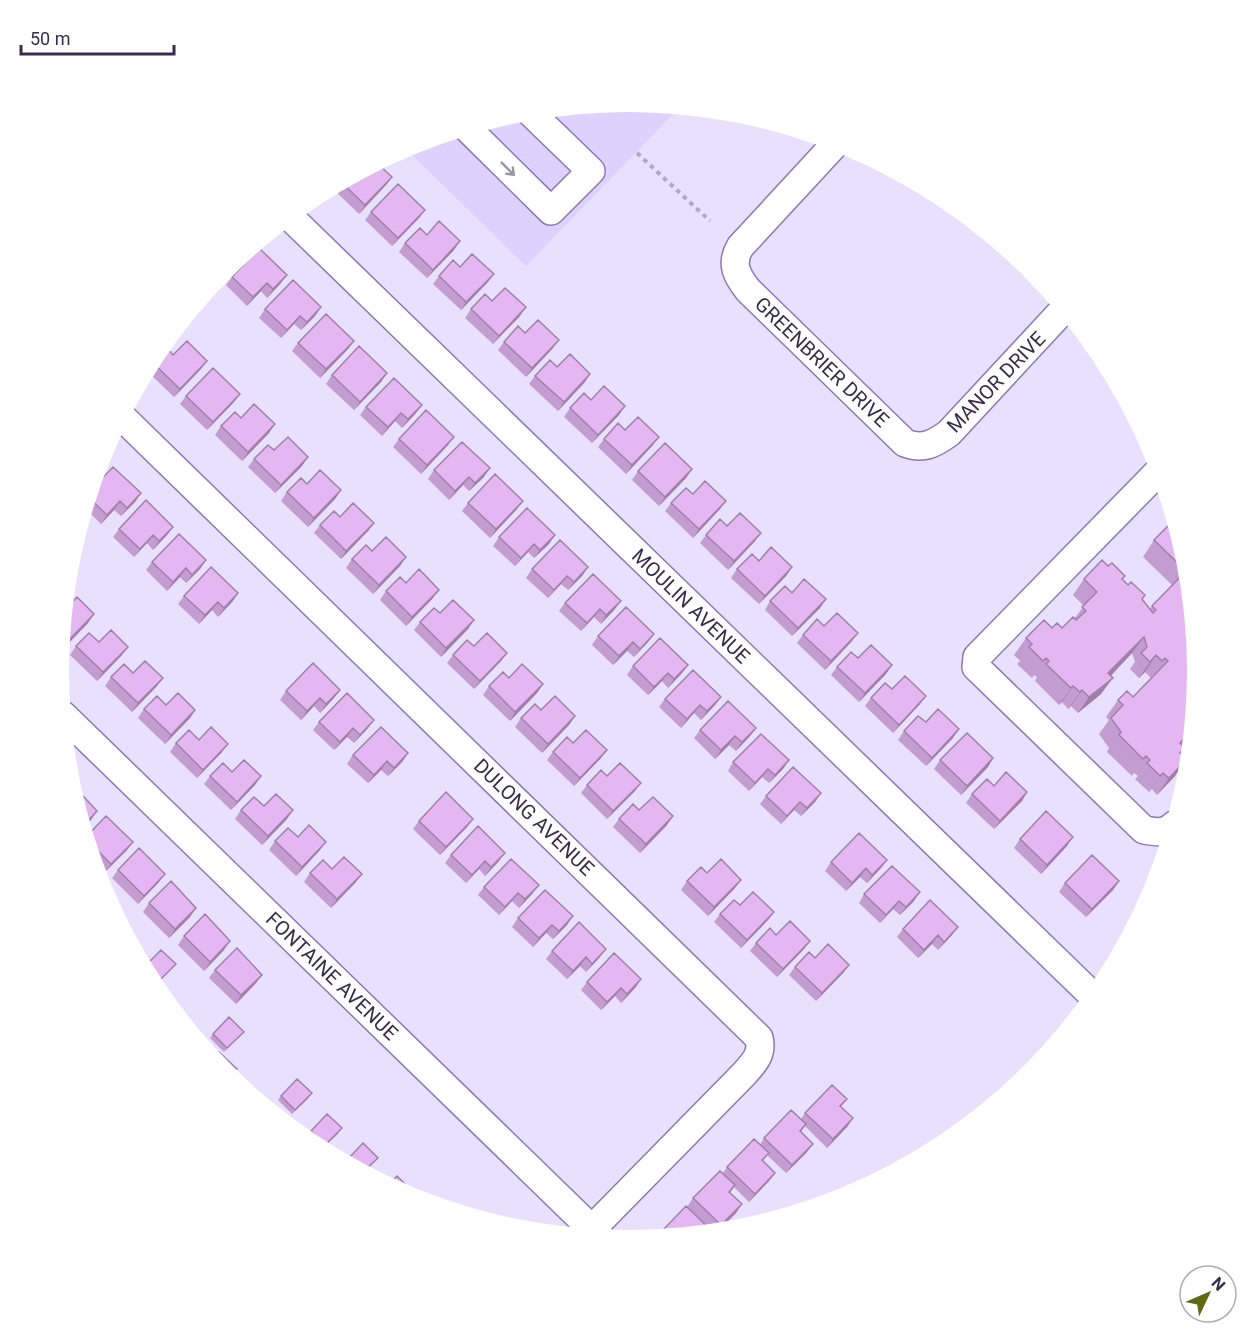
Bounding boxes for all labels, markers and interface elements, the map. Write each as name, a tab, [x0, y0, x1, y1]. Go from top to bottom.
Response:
scale bar	[21, 18, 174, 56]
text: 50 m	[30, 28, 70, 49]
one-way arrow	[501, 161, 516, 176]
street label: GREENBRIER DRIVE	[750, 292, 894, 432]
street label: MANOR DRIVE	[942, 327, 1050, 437]
street label: MOULIN AVENUE	[627, 544, 755, 668]
street label: DULONG AVENUE	[469, 754, 599, 880]
street label: FONTAINE AVENUE	[261, 907, 403, 1045]
north arrow	[1178, 1264, 1238, 1324]
text: N	[1208, 1273, 1229, 1295]

